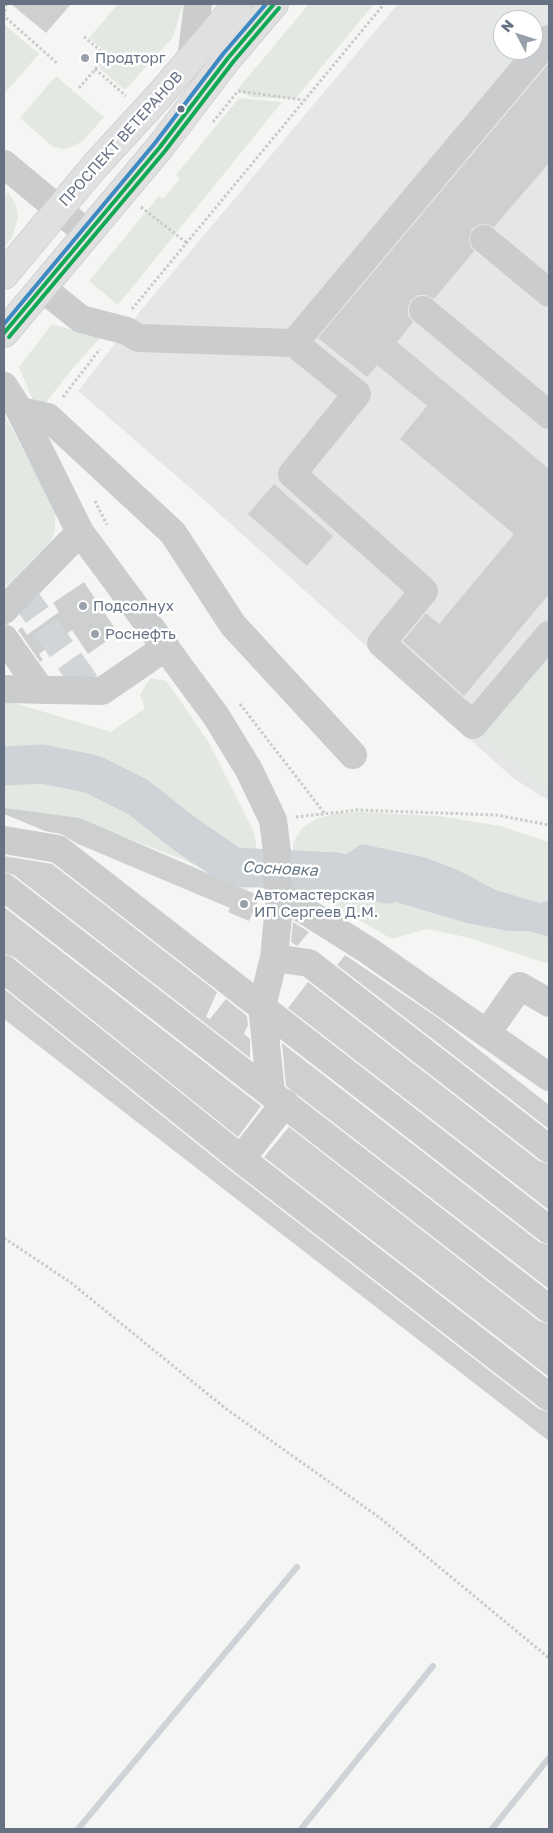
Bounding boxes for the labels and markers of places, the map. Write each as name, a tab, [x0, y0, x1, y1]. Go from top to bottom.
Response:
place label: Продторг	[95, 49, 166, 67]
marker: Продторг	[79, 52, 91, 64]
unlabelled marker	[176, 104, 186, 114]
place label: Подсолнух	[93, 597, 174, 615]
marker: Подсолнух	[77, 600, 89, 612]
place label: Роснефть	[105, 625, 176, 643]
marker: Роснефть	[89, 628, 101, 640]
place label: Автомастерская ИП Сергеев Д.М.	[254, 886, 378, 921]
marker: Автомастерская ИП Сергеев Д.М.	[238, 898, 250, 910]

